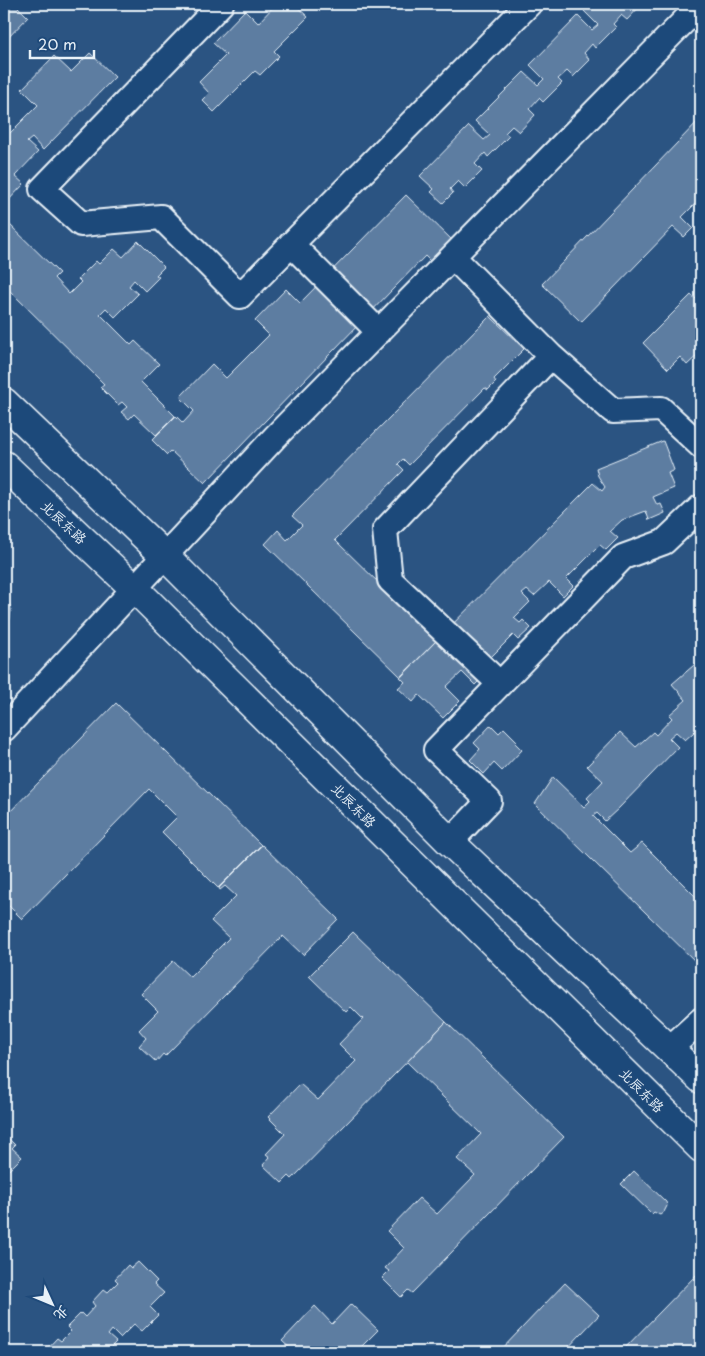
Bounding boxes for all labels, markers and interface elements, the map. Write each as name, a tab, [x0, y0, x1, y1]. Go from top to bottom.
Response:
scale bar	[30, 28, 94, 60]
text: 20 m	[38, 32, 77, 55]
street label: 北辰东路	[36, 495, 92, 549]
street label: 北辰东路	[327, 778, 381, 832]
street label: 北辰东路	[615, 1063, 669, 1117]
north arrow	[28, 1278, 78, 1328]
text: 北	[49, 1301, 74, 1326]

